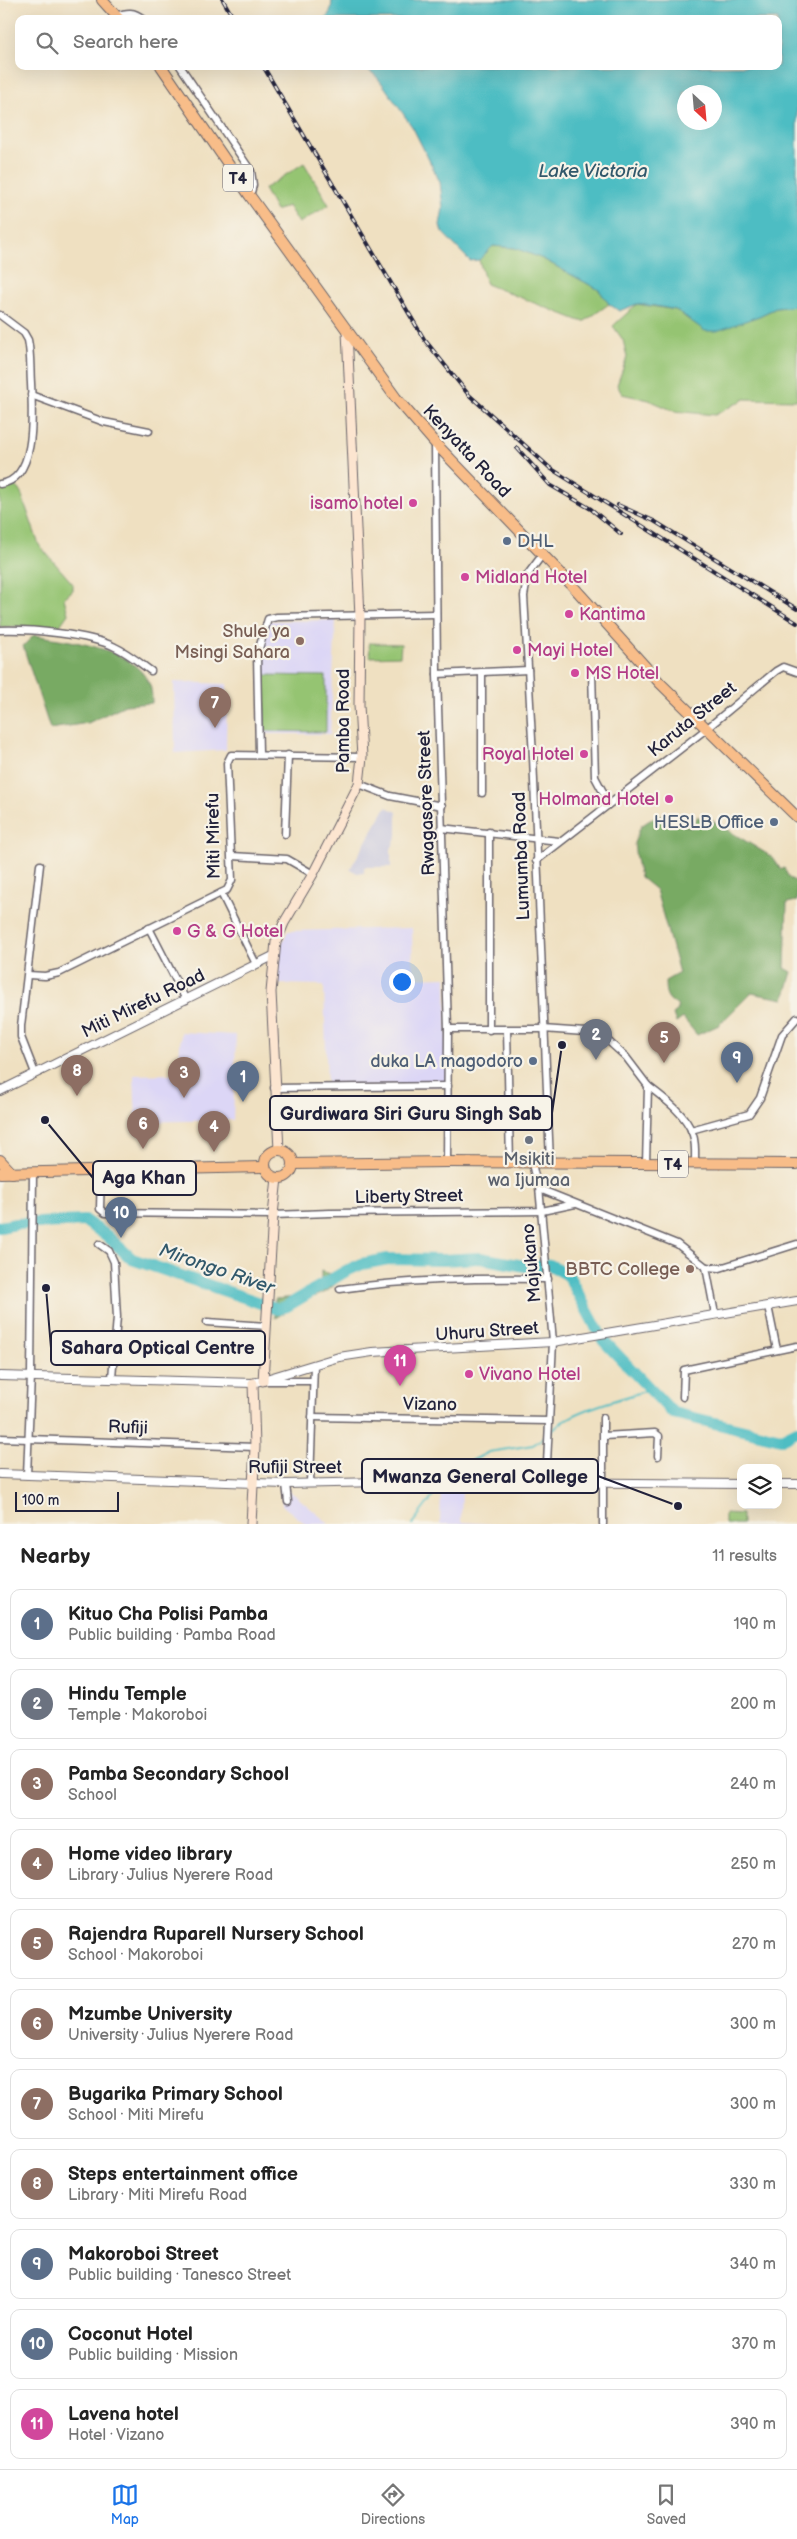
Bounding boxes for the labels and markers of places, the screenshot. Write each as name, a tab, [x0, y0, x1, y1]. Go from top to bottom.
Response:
place label: isamo hotel	[310, 493, 403, 514]
marker: isamo hotel	[407, 497, 419, 509]
place label: DHL	[517, 531, 554, 552]
marker: DHL	[501, 535, 513, 547]
place label: Midland Hotel	[475, 567, 587, 588]
marker: Midland Hotel	[459, 571, 471, 583]
place label: Kantima	[579, 604, 646, 625]
marker: Kantima	[563, 608, 575, 620]
place label: Shule ya Msingi Sahara	[175, 621, 290, 663]
marker: Shule ya Msingi Sahara	[294, 635, 306, 647]
place label: Mayi Hotel	[527, 640, 613, 661]
marker: Mayi Hotel	[511, 644, 523, 656]
place label: MS Hotel	[585, 663, 659, 684]
marker: MS Hotel	[569, 667, 581, 679]
pin: 7	[199, 687, 231, 728]
place label: Royal Hotel	[482, 744, 574, 765]
marker: Royal Hotel	[578, 748, 590, 760]
place label: Holmand Hotel	[538, 789, 659, 810]
marker: Holmand Hotel	[663, 793, 675, 805]
place label: HESLB Office	[654, 812, 764, 833]
marker: HESLB Office	[768, 816, 780, 828]
place label: G & G Hotel	[187, 921, 283, 942]
marker: G & G Hotel	[171, 925, 183, 937]
pin: 2	[580, 1019, 612, 1060]
pin: 5	[648, 1022, 680, 1063]
pin: 9	[721, 1042, 753, 1083]
place label: duka LA magodoro	[370, 1051, 523, 1072]
pin: 8	[61, 1055, 93, 1096]
marker: duka LA magodoro	[527, 1055, 539, 1067]
pin: 3	[168, 1057, 200, 1098]
pin: 1	[227, 1061, 259, 1102]
callout: Gurdiwara Siri Guru Singh Sab	[270, 1096, 552, 1130]
pin: 6	[127, 1108, 159, 1149]
pin: 4	[198, 1111, 230, 1152]
marker: Msikiti wa Ijumaa	[523, 1134, 535, 1146]
place label: Msikiti wa Ijumaa	[488, 1149, 570, 1191]
callout: Aga Khan	[93, 1161, 196, 1195]
pin: 10	[105, 1197, 137, 1238]
place label: BBTC College	[565, 1259, 680, 1280]
marker: BBTC College	[684, 1263, 696, 1275]
callout: Sahara Optical Centre	[51, 1331, 265, 1365]
pin: 11	[384, 1345, 416, 1386]
place label: Vivano Hotel	[479, 1364, 580, 1385]
marker: Vivano Hotel	[463, 1368, 475, 1380]
callout: Mwanza General College	[362, 1459, 598, 1493]

